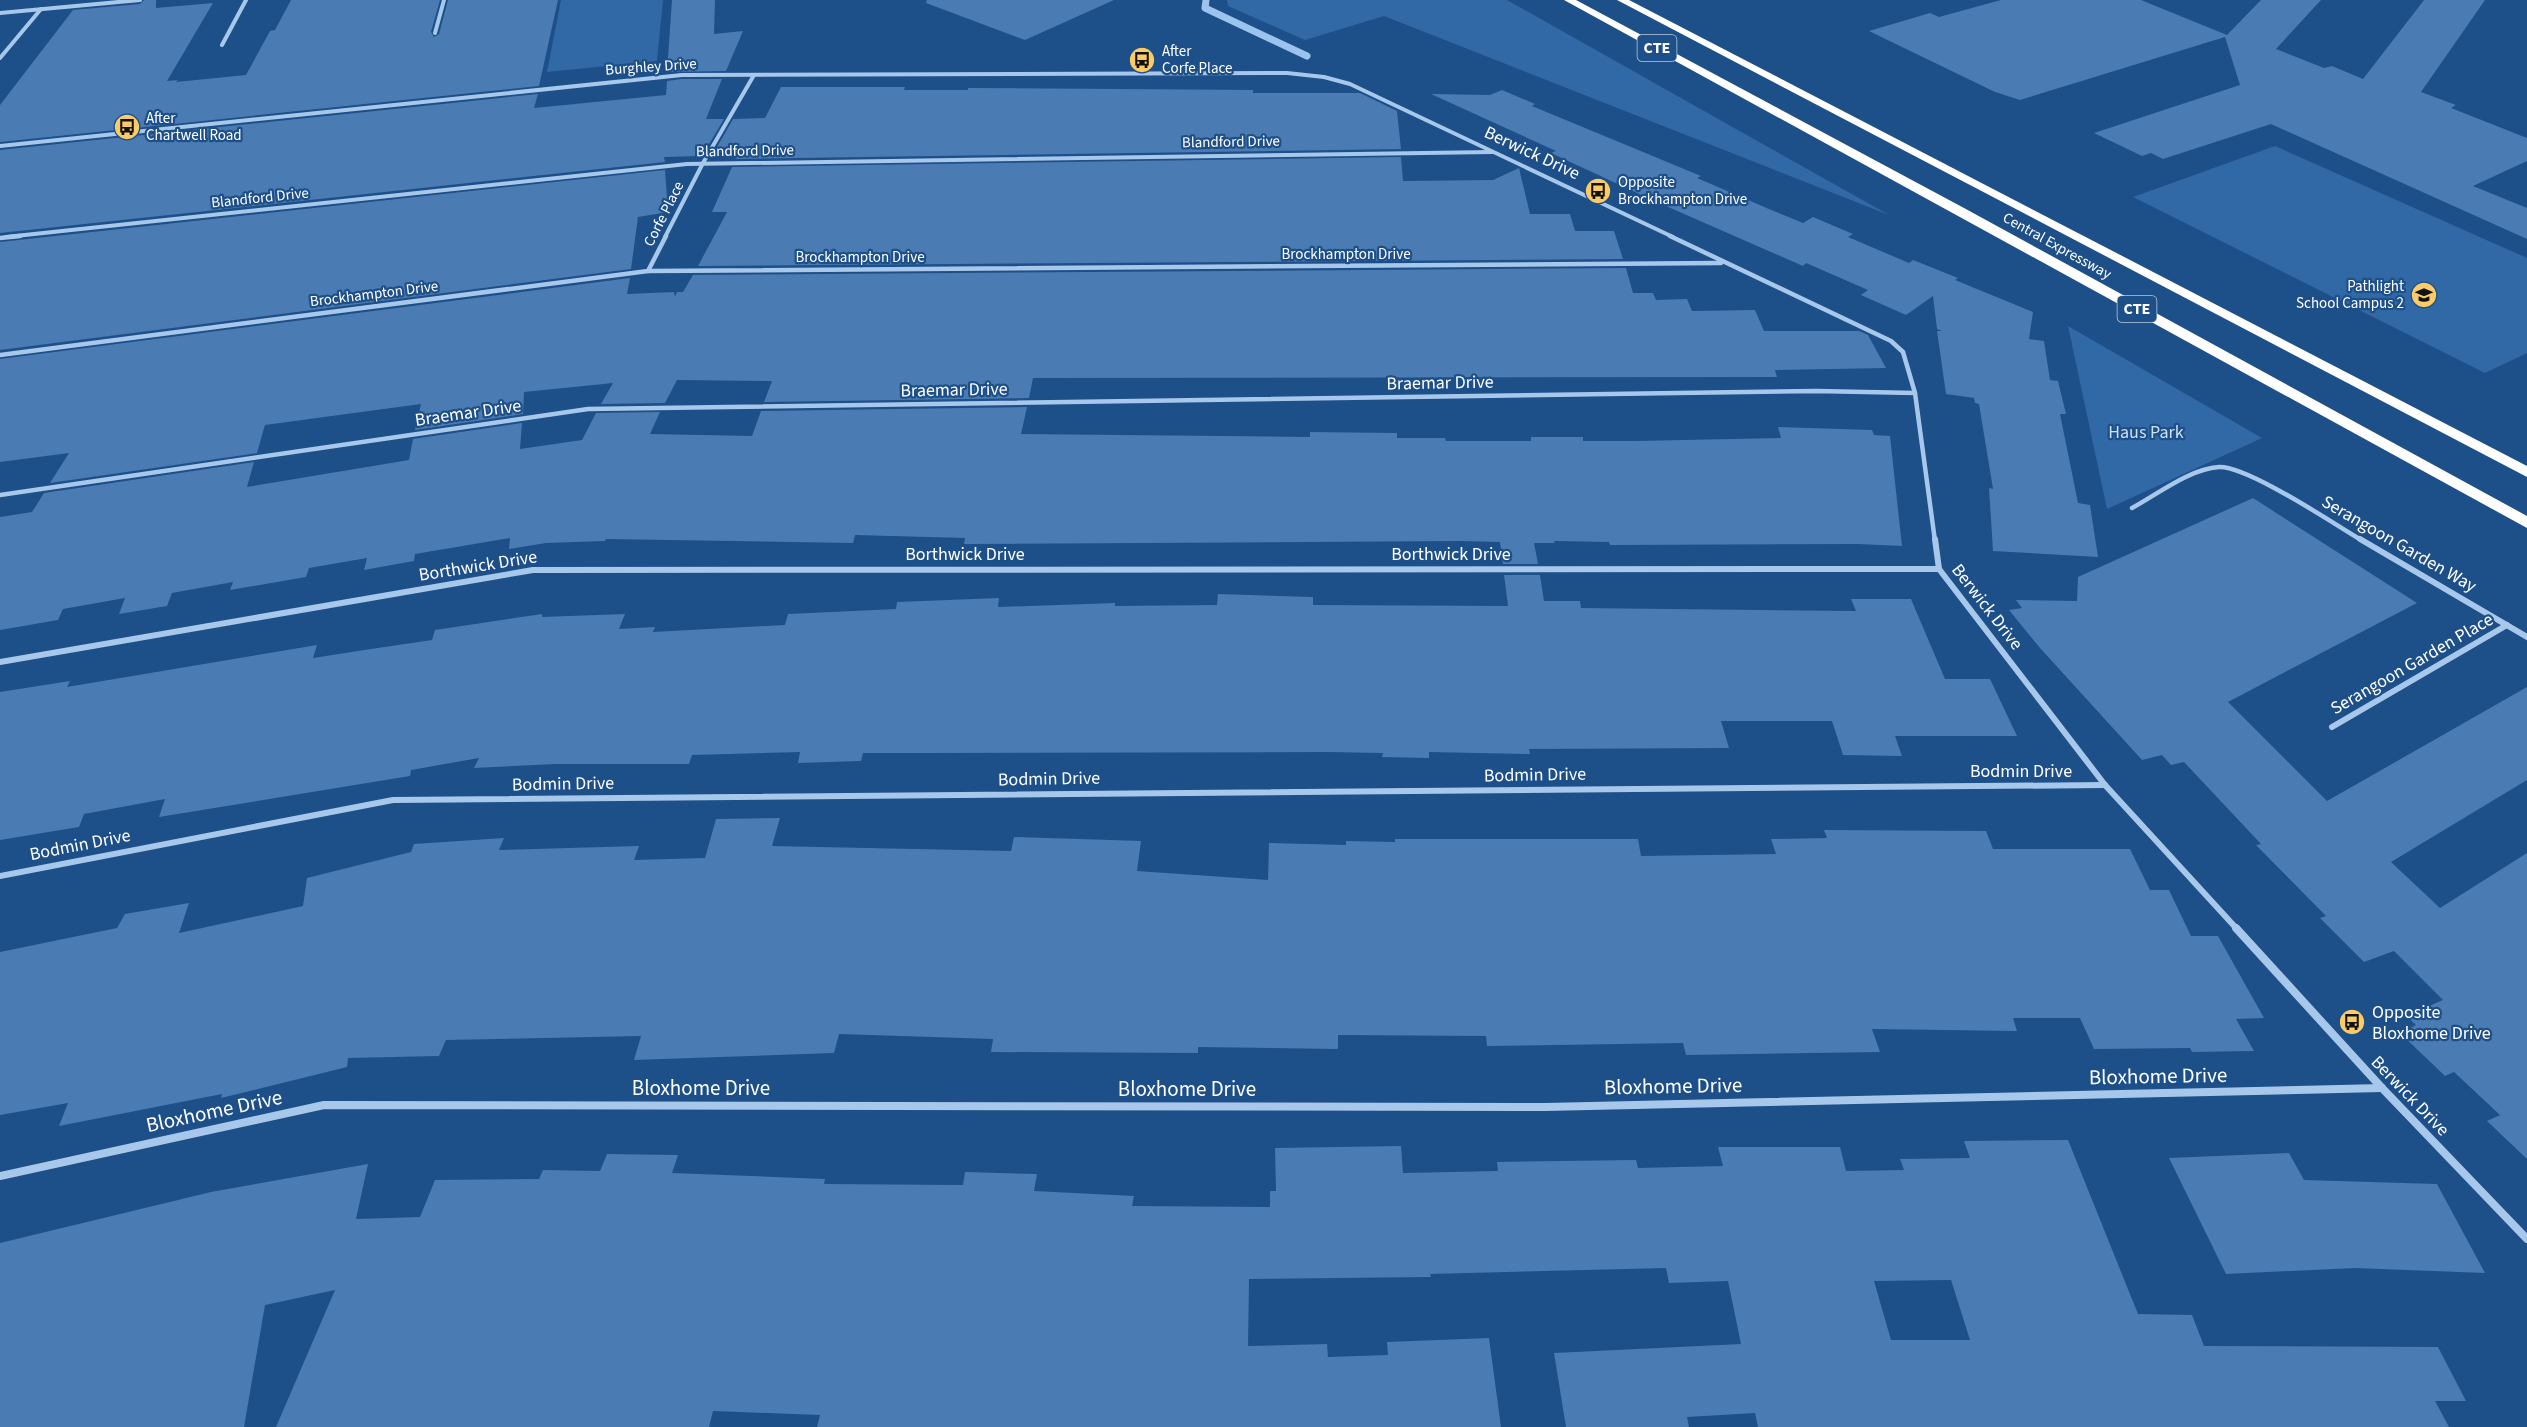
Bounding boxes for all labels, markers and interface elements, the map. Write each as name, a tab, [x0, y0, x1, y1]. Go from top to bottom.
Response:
road number: CTE	[1638, 35, 1676, 61]
place label: After Corfe Place	[1162, 41, 1232, 79]
bus stop icon: After Corfe Place	[1127, 45, 1157, 75]
street label: Burghley Drive	[605, 53, 697, 81]
place label: After Chartwell Road	[146, 108, 242, 146]
bus stop icon: After Chartwell Road	[112, 112, 142, 142]
street label: Berwick Drive	[1480, 120, 1584, 186]
street label: Blandford Drive	[1182, 131, 1280, 153]
street label: Blandford Drive	[696, 140, 794, 162]
place label: Opposite Brockhampton Drive	[1618, 172, 1747, 210]
bus stop icon: Opposite Brockhampton Drive	[1583, 176, 1613, 206]
street label: Corfe Place	[639, 178, 689, 250]
street label: Blandford Drive	[210, 182, 310, 214]
street label: Central Expressway	[1999, 207, 2115, 285]
street label: Brockhampton Drive	[1281, 244, 1411, 265]
street label: Brockhampton Drive	[795, 247, 925, 268]
street label: Brockhampton Drive	[309, 276, 439, 312]
place label: Pathlight School Campus 2	[2296, 276, 2404, 314]
school or university icon: Pathlight School Campus 2	[2409, 280, 2439, 310]
road number: CTE	[2118, 296, 2156, 322]
street label: Braemar Drive	[1386, 370, 1494, 396]
street label: Braemar Drive	[900, 377, 1008, 403]
street label: Braemar Drive	[413, 393, 523, 433]
park label: Haus Park	[2108, 420, 2184, 445]
street label: Serangoon Garden Way	[2317, 489, 2482, 599]
street label: Borthwick Drive	[905, 542, 1025, 567]
street label: Borthwick Drive	[1391, 542, 1511, 567]
street label: Borthwick Drive	[417, 544, 539, 588]
street label: Berwick Drive	[1945, 559, 2029, 655]
street label: Serangoon Garden Place	[2326, 607, 2498, 721]
street label: Bodmin Drive	[1970, 759, 2072, 784]
street label: Bodmin Drive	[1484, 762, 1586, 788]
street label: Bodmin Drive	[998, 766, 1100, 792]
street label: Bodmin Drive	[512, 771, 614, 797]
street label: Bodmin Drive	[27, 823, 133, 867]
place label: Opposite Bloxhome Drive	[2372, 1000, 2491, 1046]
bus stop icon: Opposite Bloxhome Drive	[2337, 1007, 2367, 1037]
street label: Berwick Drive	[2365, 1050, 2455, 1142]
street label: Bloxhome Drive	[2089, 1060, 2227, 1092]
street label: Bloxhome Drive	[1604, 1070, 1742, 1102]
street label: Bloxhome Drive	[632, 1073, 770, 1103]
street label: Bloxhome Drive	[1118, 1074, 1256, 1104]
street label: Bloxhome Drive	[143, 1082, 285, 1140]

